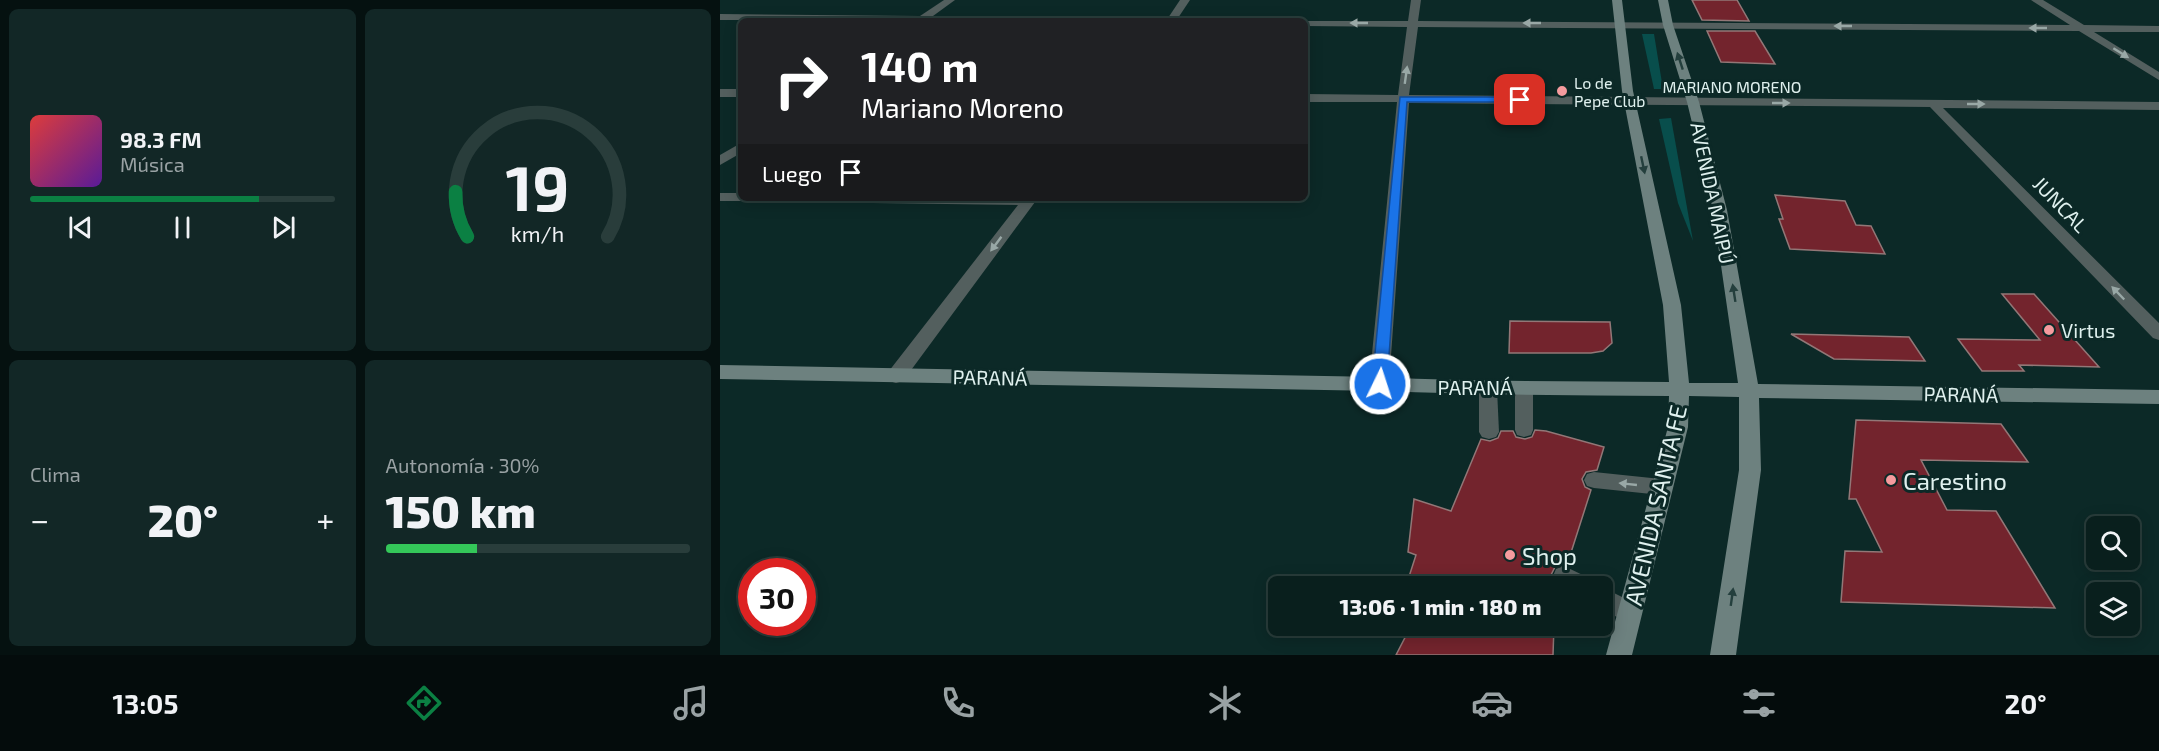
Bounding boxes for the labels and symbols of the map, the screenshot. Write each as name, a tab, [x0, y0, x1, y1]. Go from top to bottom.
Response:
one-way arrow	[1349, 18, 1368, 28]
one-way arrow	[1522, 18, 1541, 28]
one-way arrow	[1833, 21, 1852, 31]
one-way arrow	[2028, 23, 2047, 33]
one-way arrow	[2113, 47, 2129, 58]
one-way arrow	[1674, 52, 1684, 70]
one-way arrow	[1401, 65, 1411, 84]
place label: Lo de Pepe Club	[1574, 73, 1646, 110]
pin	[1494, 74, 1545, 125]
street label: MARIANO MORENO	[1662, 77, 1802, 96]
marker: Lo de Pepe Club	[1555, 84, 1569, 98]
one-way arrow	[1772, 98, 1791, 107]
one-way arrow	[1967, 99, 1986, 109]
street label: AVENIDA MAIPÚ	[1686, 120, 1740, 266]
one-way arrow	[1639, 156, 1648, 175]
street label: JUNCAL	[2029, 171, 2093, 237]
one-way arrow	[990, 237, 1002, 252]
one-way arrow	[1729, 283, 1738, 302]
one-way arrow	[2111, 285, 2125, 300]
place label: Virtus	[2061, 318, 2115, 342]
marker: Virtus	[2042, 323, 2056, 337]
position arrow	[1348, 352, 1412, 416]
street label: PARANÁ	[952, 364, 1028, 390]
street label: PARANÁ	[1438, 375, 1513, 399]
street label: PARANÁ	[1923, 381, 1999, 407]
street label: AVENIDA SANTA FE	[1618, 402, 1692, 608]
place label: Carestino	[1903, 466, 2007, 495]
marker: Carestino	[1884, 473, 1898, 487]
one-way arrow	[1618, 479, 1637, 489]
place label: Shop	[1522, 541, 1577, 570]
marker: Shop	[1503, 548, 1517, 562]
speed limit sign: 30	[738, 558, 816, 636]
one-way arrow	[1727, 587, 1736, 606]

